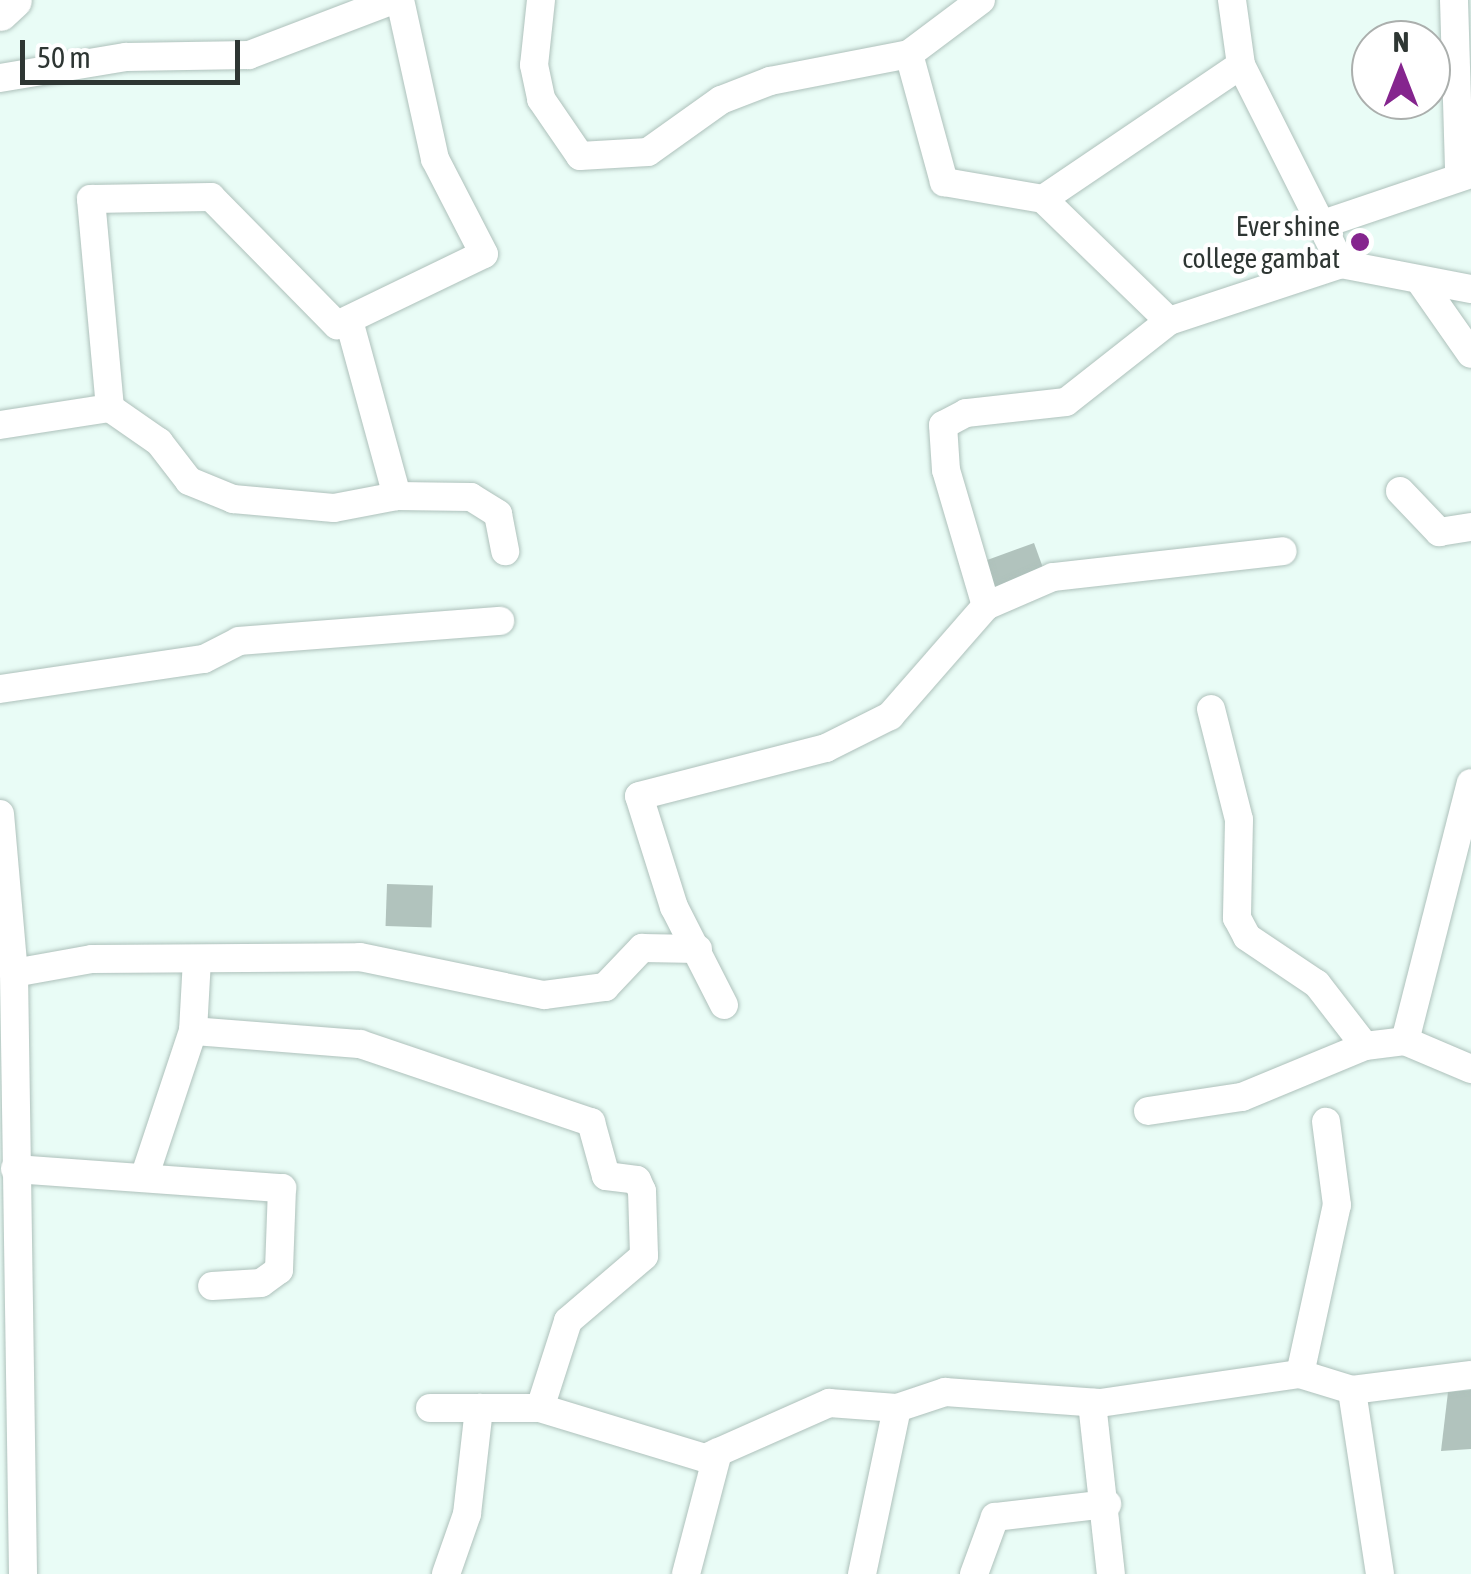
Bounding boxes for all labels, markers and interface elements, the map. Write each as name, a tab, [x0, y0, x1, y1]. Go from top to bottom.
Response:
scale bar	[25, 20, 245, 82]
north arrow	[1351, 20, 1451, 120]
text: N	[1393, 26, 1409, 58]
text: 50 m	[37, 40, 91, 74]
place label: Ever shine college gambat	[1182, 209, 1340, 275]
marker: Ever shine college gambat	[1349, 231, 1371, 253]

